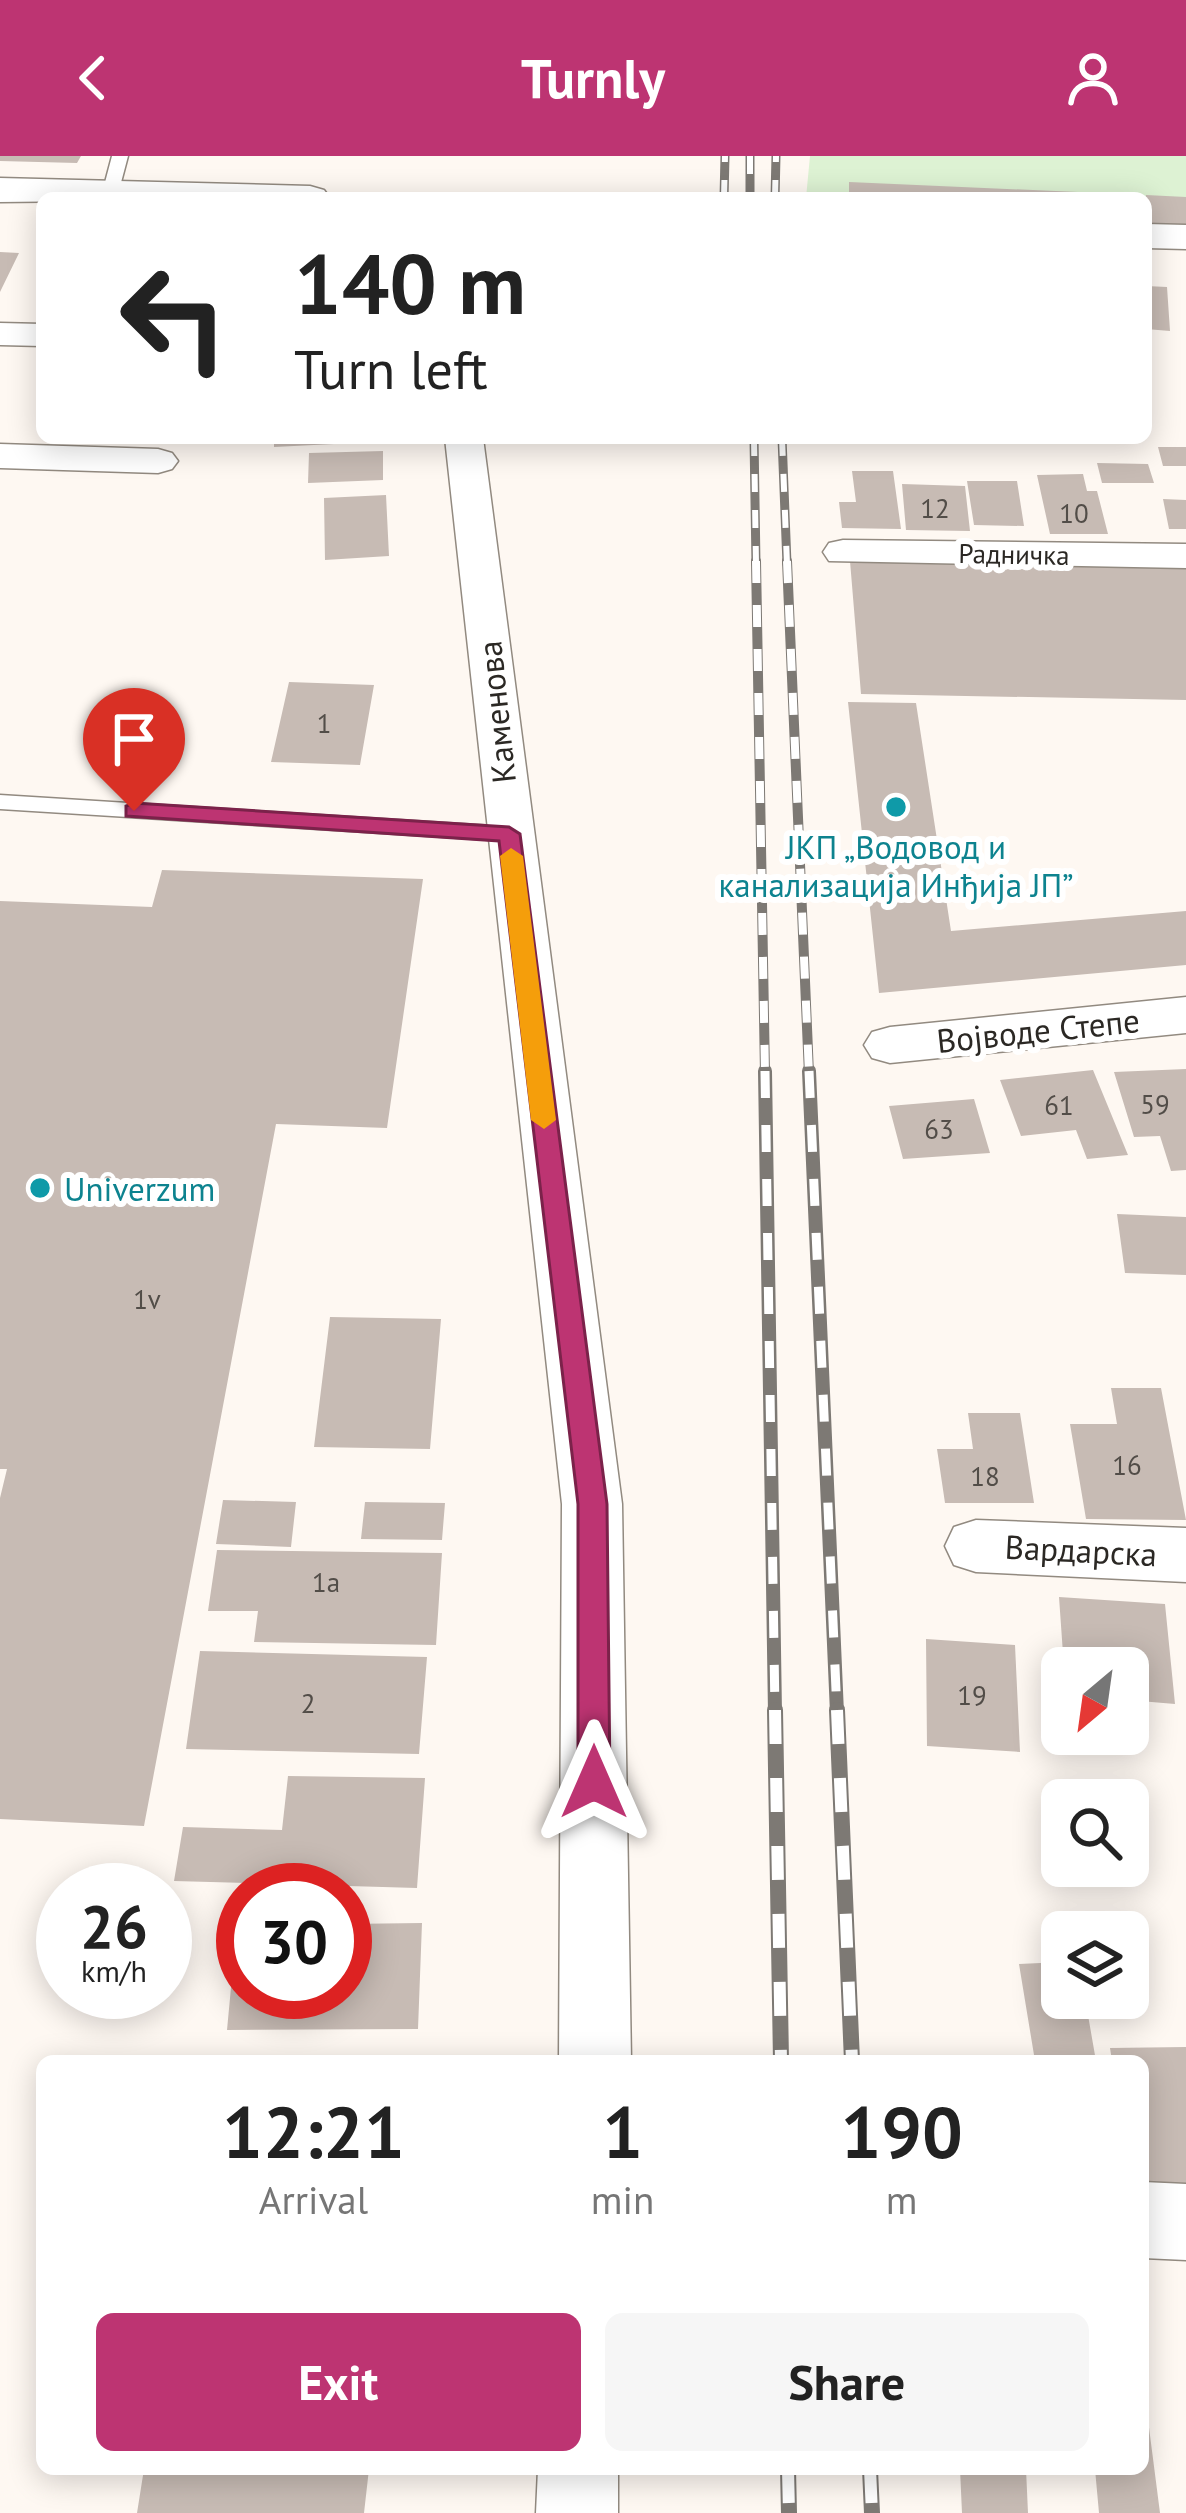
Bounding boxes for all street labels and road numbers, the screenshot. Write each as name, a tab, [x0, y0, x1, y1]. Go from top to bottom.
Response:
street label: Радничка	[958, 536, 1070, 572]
street label: Каменова	[467, 639, 525, 785]
street label: Војводе Степе	[934, 998, 1142, 1062]
street label: Вардарска	[1004, 1525, 1158, 1575]

